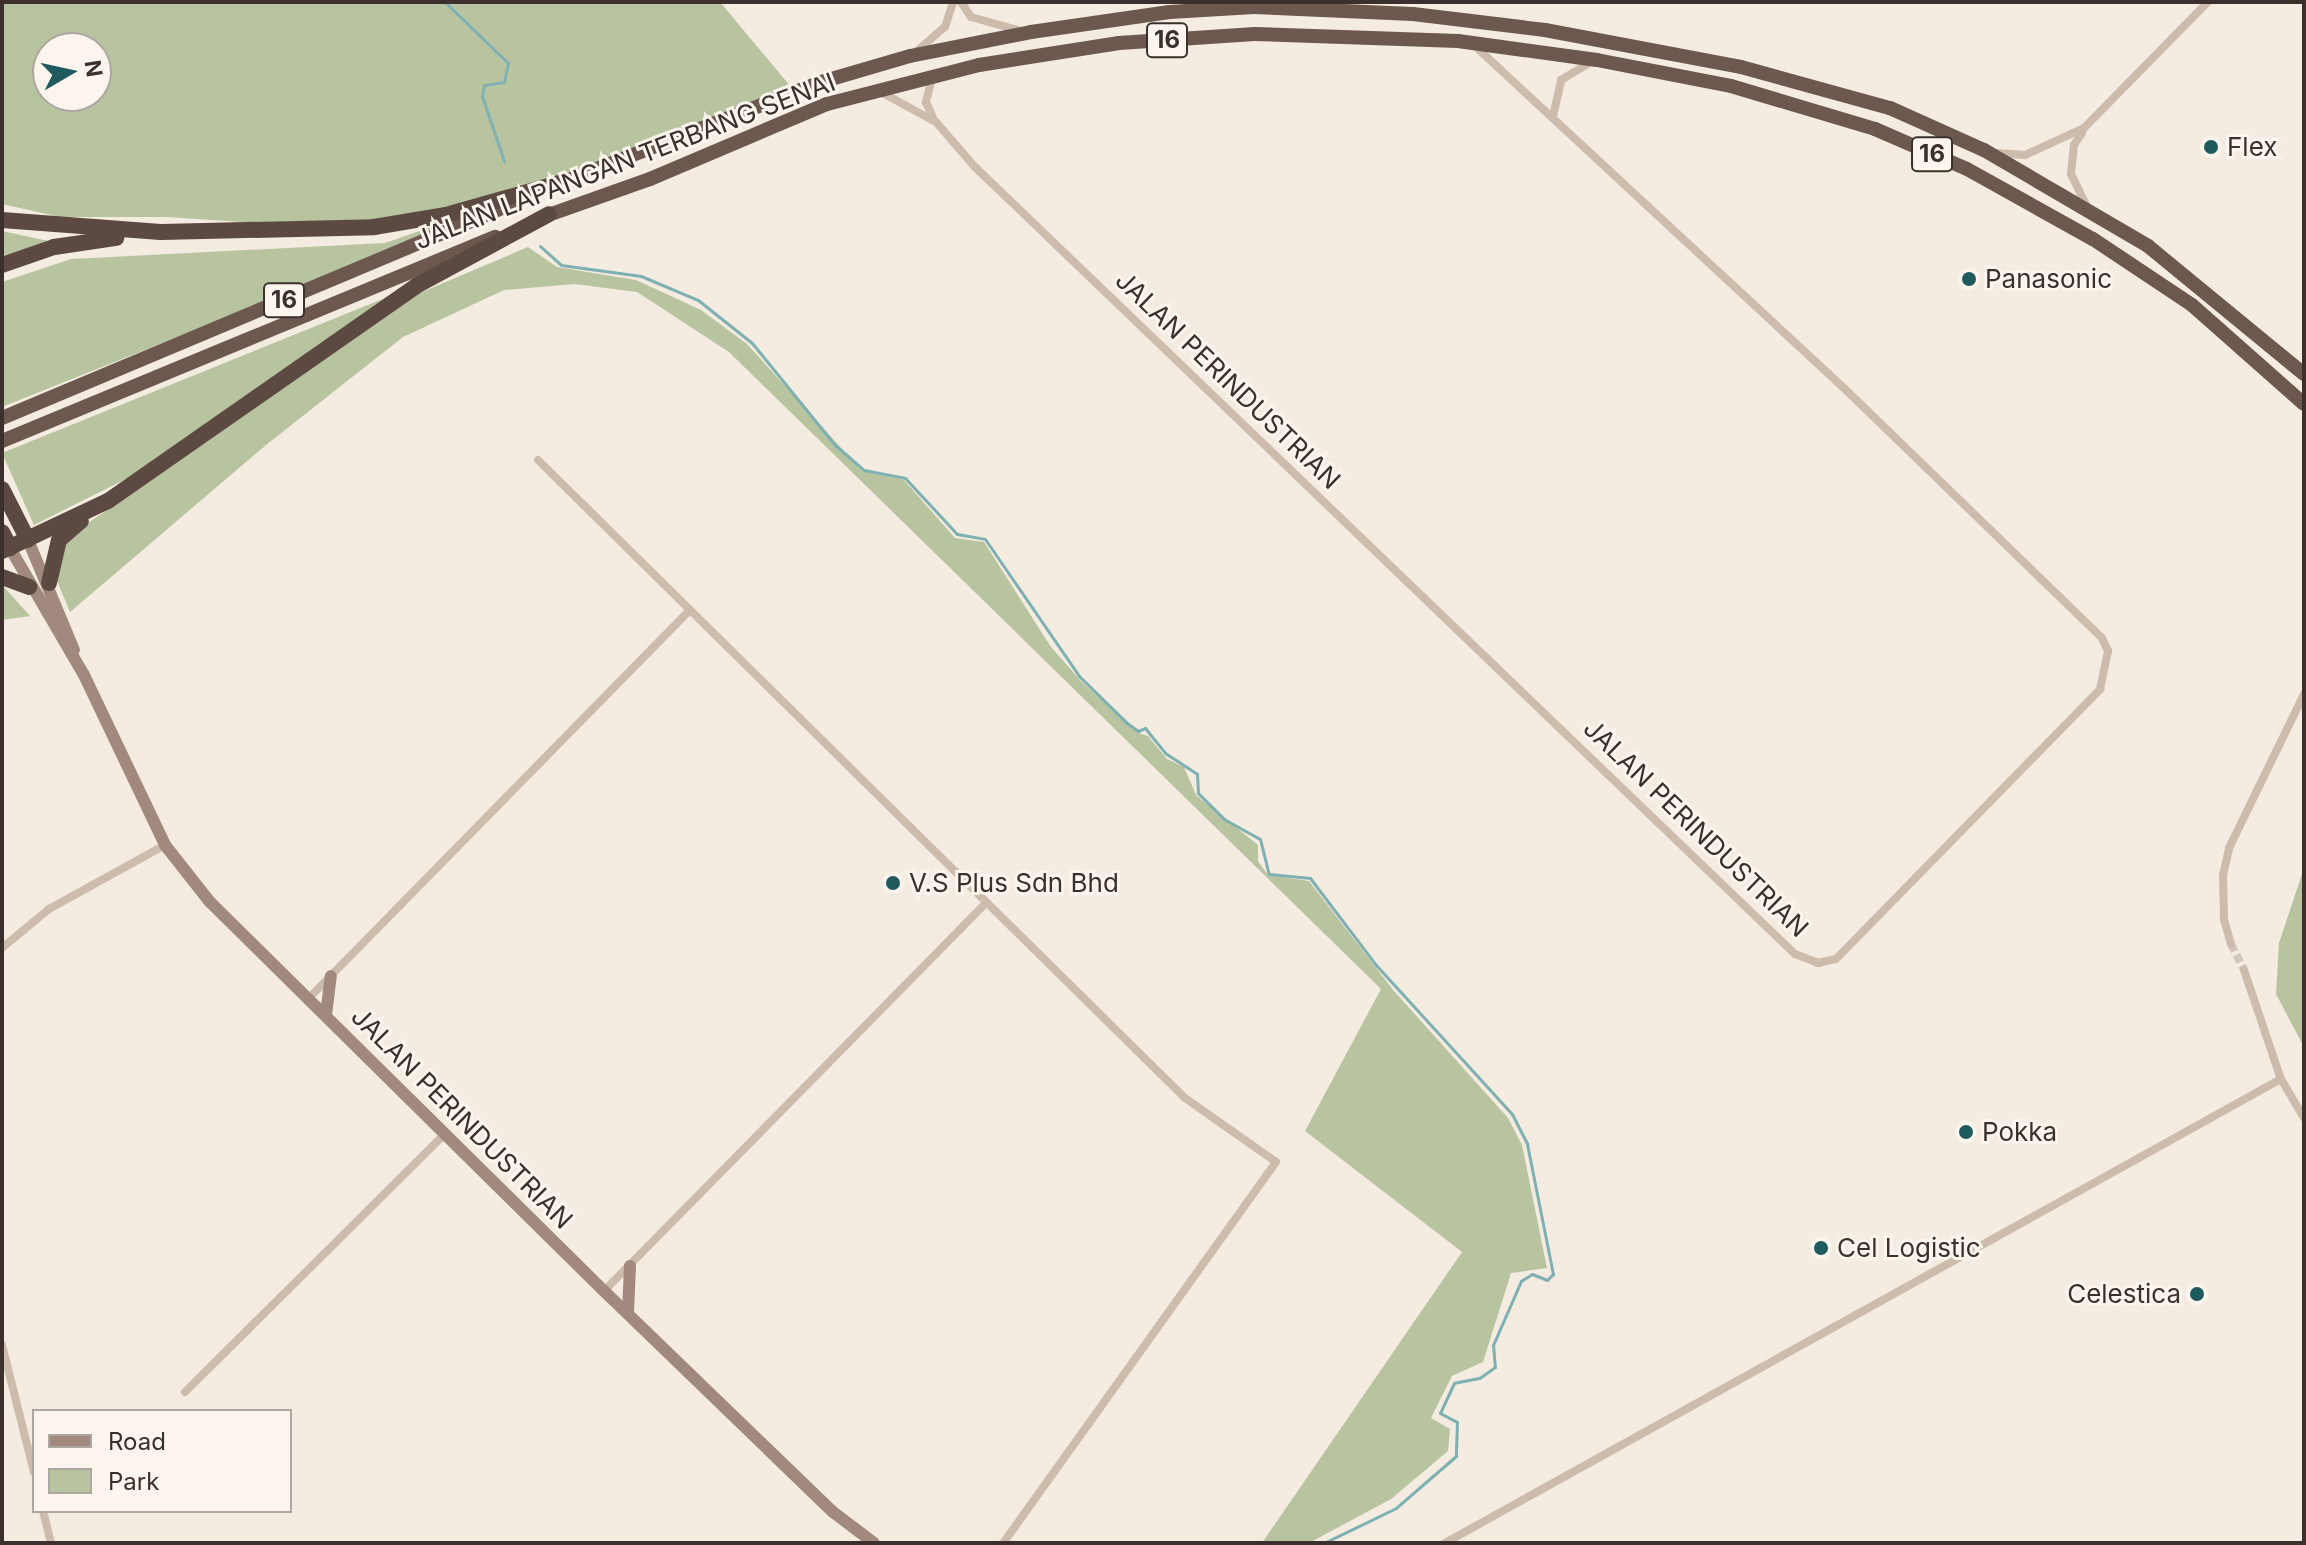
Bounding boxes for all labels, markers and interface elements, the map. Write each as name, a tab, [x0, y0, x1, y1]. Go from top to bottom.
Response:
road number: 16	[1145, 20, 1189, 60]
north arrow	[32, 32, 112, 112]
text: N	[80, 58, 108, 79]
street label: JALAN LAPANGAN TERBANG SENAI	[411, 66, 839, 256]
place label: Flex	[2227, 131, 2277, 163]
road number: 16	[1910, 134, 1954, 174]
marker: Flex	[2202, 138, 2220, 156]
place label: Panasonic	[1985, 263, 2112, 295]
street label: JALAN PERINDUSTRIAN	[1109, 265, 1347, 495]
marker: Panasonic	[1960, 270, 1978, 288]
road number: 16	[262, 280, 306, 320]
street label: JALAN PERINDUSTRIAN	[1577, 713, 1815, 943]
place label: V.S Plus Sdn Bhd	[909, 867, 1119, 899]
marker: V.S Plus Sdn Bhd	[884, 874, 902, 892]
street label: JALAN PERINDUSTRIAN	[345, 1001, 579, 1235]
place label: Pokka	[1982, 1116, 2057, 1148]
marker: Pokka	[1957, 1123, 1975, 1141]
place label: Cel Logistic	[1837, 1232, 1981, 1264]
marker: Cel Logistic	[1812, 1239, 1830, 1257]
place label: Celestica	[2067, 1278, 2181, 1310]
marker: Celestica	[2188, 1285, 2206, 1303]
legend	[32, 1409, 292, 1513]
text: Road	[108, 1427, 166, 1456]
text: Park	[108, 1467, 159, 1496]

